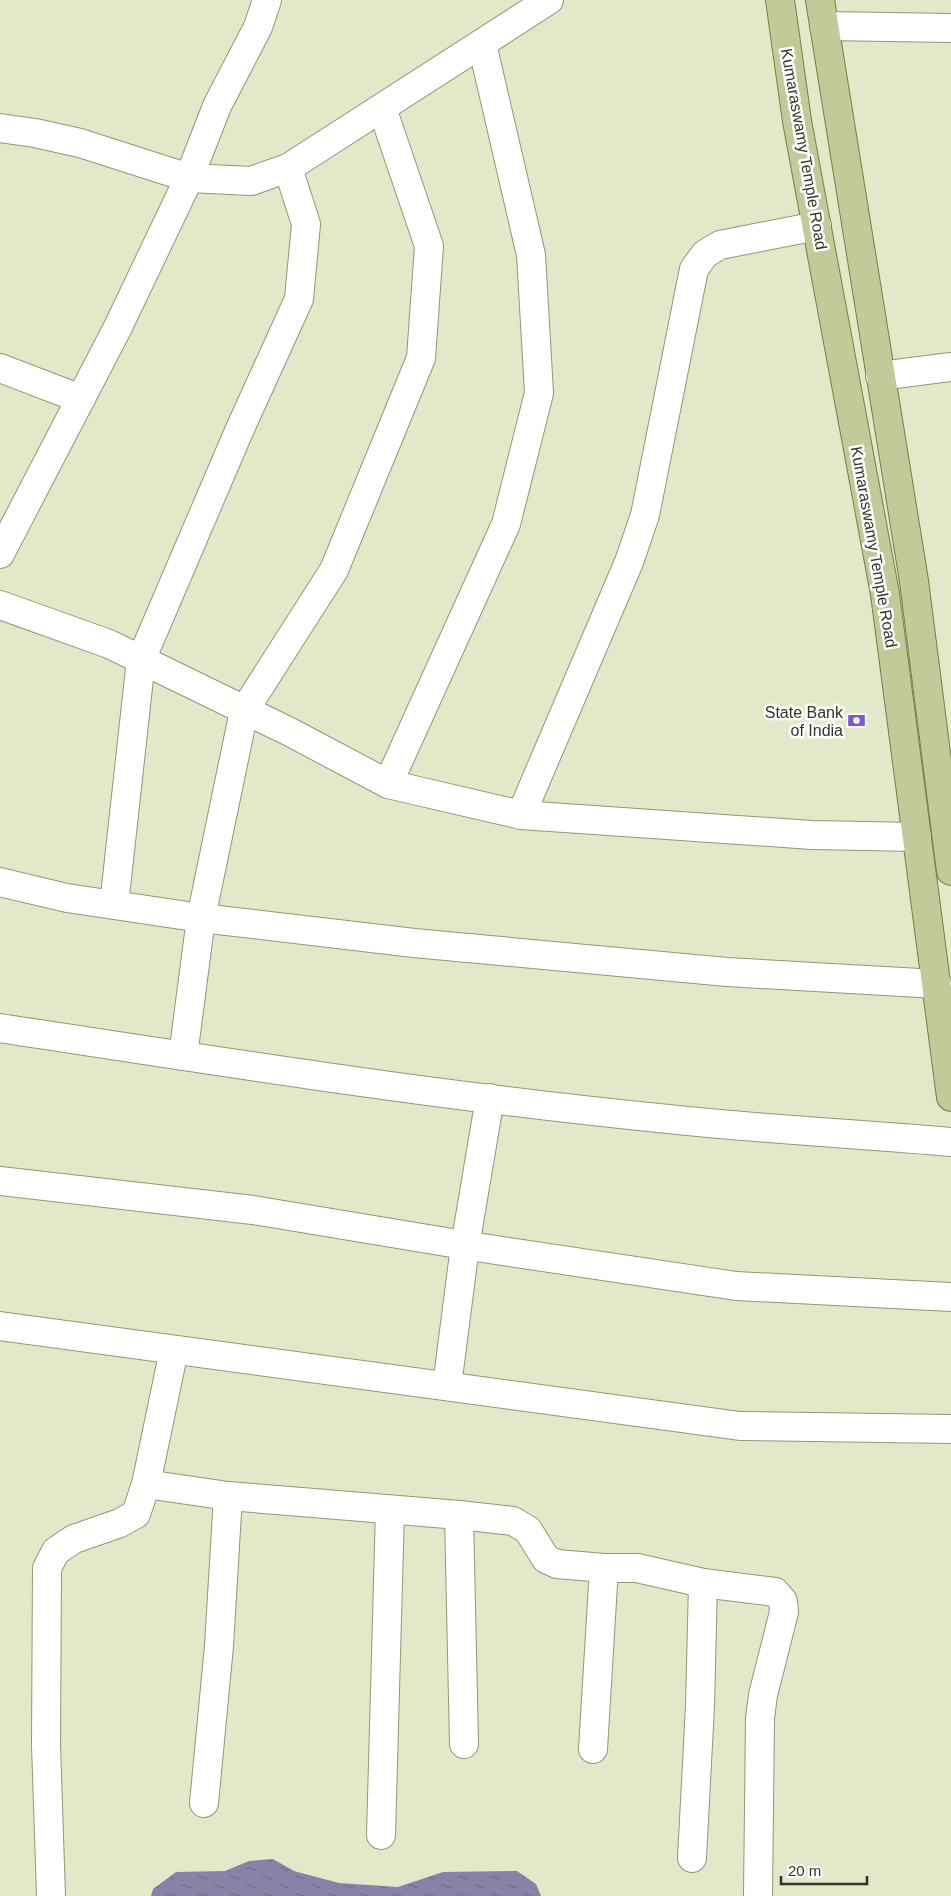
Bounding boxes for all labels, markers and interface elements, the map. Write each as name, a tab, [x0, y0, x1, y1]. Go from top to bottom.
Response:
street label: Kumaraswamy Temple Road	[778, 47, 830, 251]
street label: Kumaraswamy Temple Road	[848, 445, 900, 649]
place label: State Bank of India	[765, 704, 844, 739]
bank icon: State Bank of India	[847, 711, 867, 731]
scale bar	[781, 1854, 867, 1886]
text: 20 m	[788, 1862, 821, 1879]

